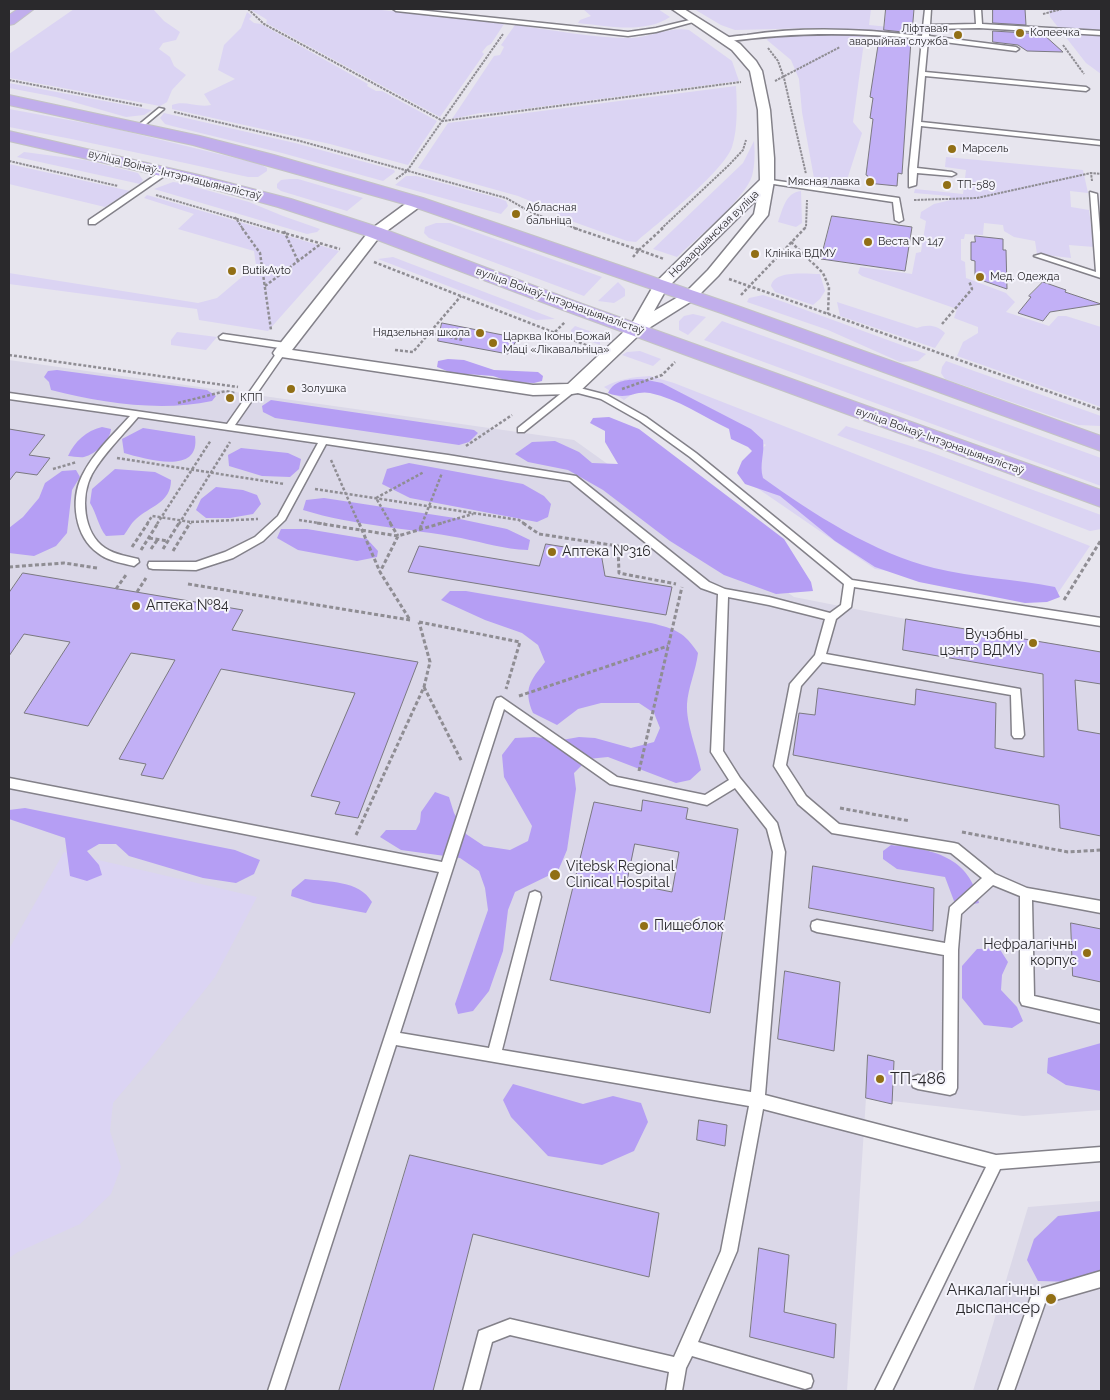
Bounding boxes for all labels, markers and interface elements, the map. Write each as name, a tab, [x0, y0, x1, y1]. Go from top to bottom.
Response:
place label: Ліфтавая аварыйная служба	[849, 22, 948, 48]
place label: Копеечка	[1030, 26, 1080, 40]
marker: Копеечка	[1014, 27, 1026, 39]
marker: Ліфтавая аварыйная служба	[952, 29, 964, 41]
place label: Марсель	[962, 142, 1008, 156]
marker: Марсель	[946, 143, 958, 155]
street label: вуліца Воінаў-Інтэрнацыяналістаў	[87, 147, 263, 203]
place label: Мясная лавка	[788, 175, 860, 189]
marker: Мясная лавка	[864, 176, 876, 188]
place label: ТП-589	[957, 178, 995, 192]
marker: ТП-589	[941, 179, 953, 191]
street label: Новааршанская вуліца	[666, 188, 762, 280]
place label: Абласная бальніца	[526, 201, 576, 227]
marker: Абласная бальніца	[510, 208, 522, 220]
place label: Веста № 147	[878, 235, 944, 249]
marker: Веста № 147	[862, 236, 874, 248]
place label: Клініка ВДМУ	[765, 247, 836, 261]
marker: Клініка ВДМУ	[749, 248, 761, 260]
place label: ButikAvto	[242, 264, 291, 278]
street label: вуліца Воінаў-Інтэрнацыяналістаў	[474, 264, 646, 338]
marker: ButikAvto	[226, 265, 238, 277]
place label: Мед. Одежда	[990, 270, 1059, 284]
marker: Мед. Одежда	[974, 271, 986, 283]
place label: Нядзельная школа	[373, 326, 470, 340]
marker: Нядзельная школа	[474, 327, 486, 339]
place label: Царква Іконы Божай Маці «Лікавальніца»	[503, 330, 611, 356]
marker: Царква Іконы Божай Маці «Лікавальніца»	[487, 337, 499, 349]
place label: Золушка	[301, 382, 346, 396]
marker: Золушка	[285, 383, 297, 395]
place label: КПП	[240, 391, 263, 405]
marker: КПП	[224, 392, 236, 404]
street label: вуліца Воінаў-Інтэрнацыяналістаў	[854, 404, 1026, 478]
place label: Аптека №316	[562, 544, 651, 560]
marker: Аптека №316	[546, 546, 558, 558]
place label: Аптека №84	[146, 598, 229, 614]
marker: Аптека №84	[130, 600, 142, 612]
place label: Вучэбны цэнтр ВДМУ	[939, 627, 1023, 660]
marker: Вучэбны цэнтр ВДМУ	[1027, 637, 1039, 649]
place label: Vitebsk Regional Clinical Hospital	[566, 859, 674, 892]
marker: Vitebsk Regional Clinical Hospital	[548, 868, 562, 882]
place label: Пищеблок	[654, 918, 724, 934]
marker: Пищеблок	[638, 920, 650, 932]
place label: Нефралагічны корпус	[983, 937, 1077, 970]
marker: Нефралагічны корпус	[1081, 947, 1093, 959]
place label: ТП-486	[890, 1069, 946, 1089]
marker: ТП-486	[874, 1073, 886, 1085]
place label: Анкалагічны дыспансер	[947, 1280, 1040, 1318]
marker: Анкалагічны дыспансер	[1044, 1292, 1058, 1306]

